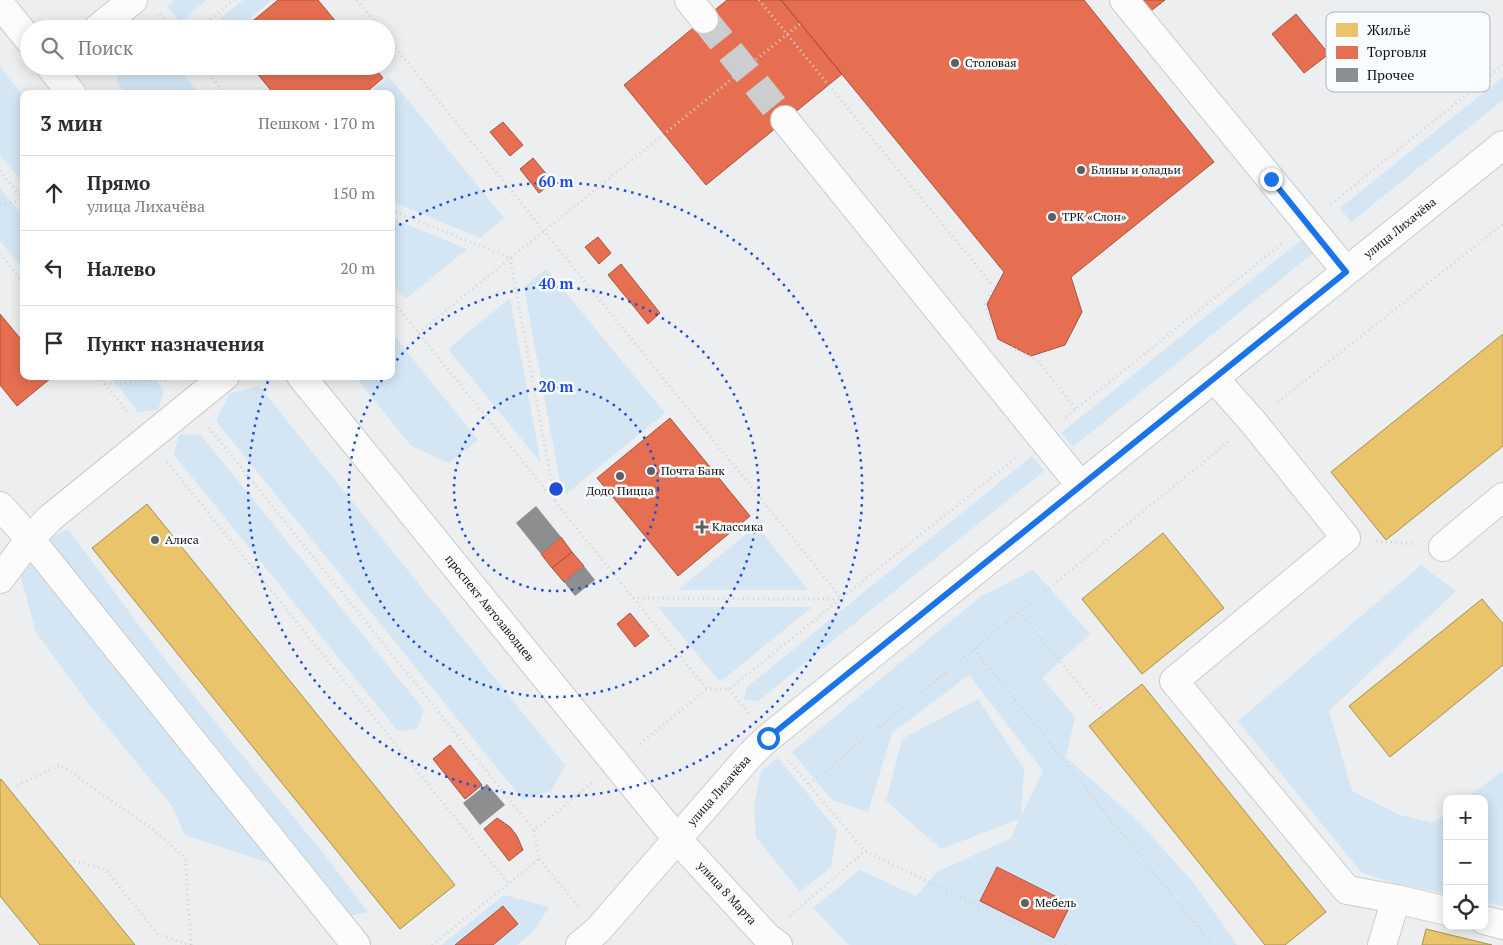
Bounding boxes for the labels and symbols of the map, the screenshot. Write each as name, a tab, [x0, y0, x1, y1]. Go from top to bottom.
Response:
legend	[1326, 12, 1490, 92]
text: Жильё	[1367, 20, 1410, 39]
text: Торговля	[1367, 42, 1427, 61]
place label: Столовая	[965, 55, 1017, 70]
marker: Столовая	[949, 57, 961, 69]
text: Прочее	[1367, 65, 1414, 84]
place label: Блины и оладьи	[1091, 162, 1181, 177]
marker: Блины и оладьи	[1075, 164, 1087, 176]
route end	[1260, 168, 1283, 191]
text: 60 m	[539, 171, 574, 191]
street label: улица Лихачёва	[1360, 194, 1439, 262]
place label: ТРК «Слон»	[1062, 209, 1127, 224]
marker: ТРК «Слон»	[1046, 211, 1058, 223]
text: 40 m	[539, 273, 574, 293]
text: 20 m	[539, 376, 574, 396]
place label: Почта Банк	[661, 463, 725, 478]
marker: Почта Банк	[645, 465, 657, 477]
marker: Додо Пицца	[614, 470, 626, 482]
centre of rings	[547, 480, 565, 498]
place label: Додо Пицца	[586, 483, 654, 498]
place label: Классика	[712, 519, 763, 534]
marker: Классика	[696, 521, 708, 533]
place label: Алиса	[165, 532, 199, 547]
marker: Алиса	[149, 534, 161, 546]
street label: проспект Автозаводцев	[442, 552, 538, 664]
route start	[757, 727, 780, 750]
street label: улица Лихачёва	[683, 752, 753, 830]
street label: улица 8 Марта	[694, 857, 760, 928]
place label: Мебель	[1035, 895, 1076, 910]
marker: Мебель	[1019, 897, 1031, 909]

